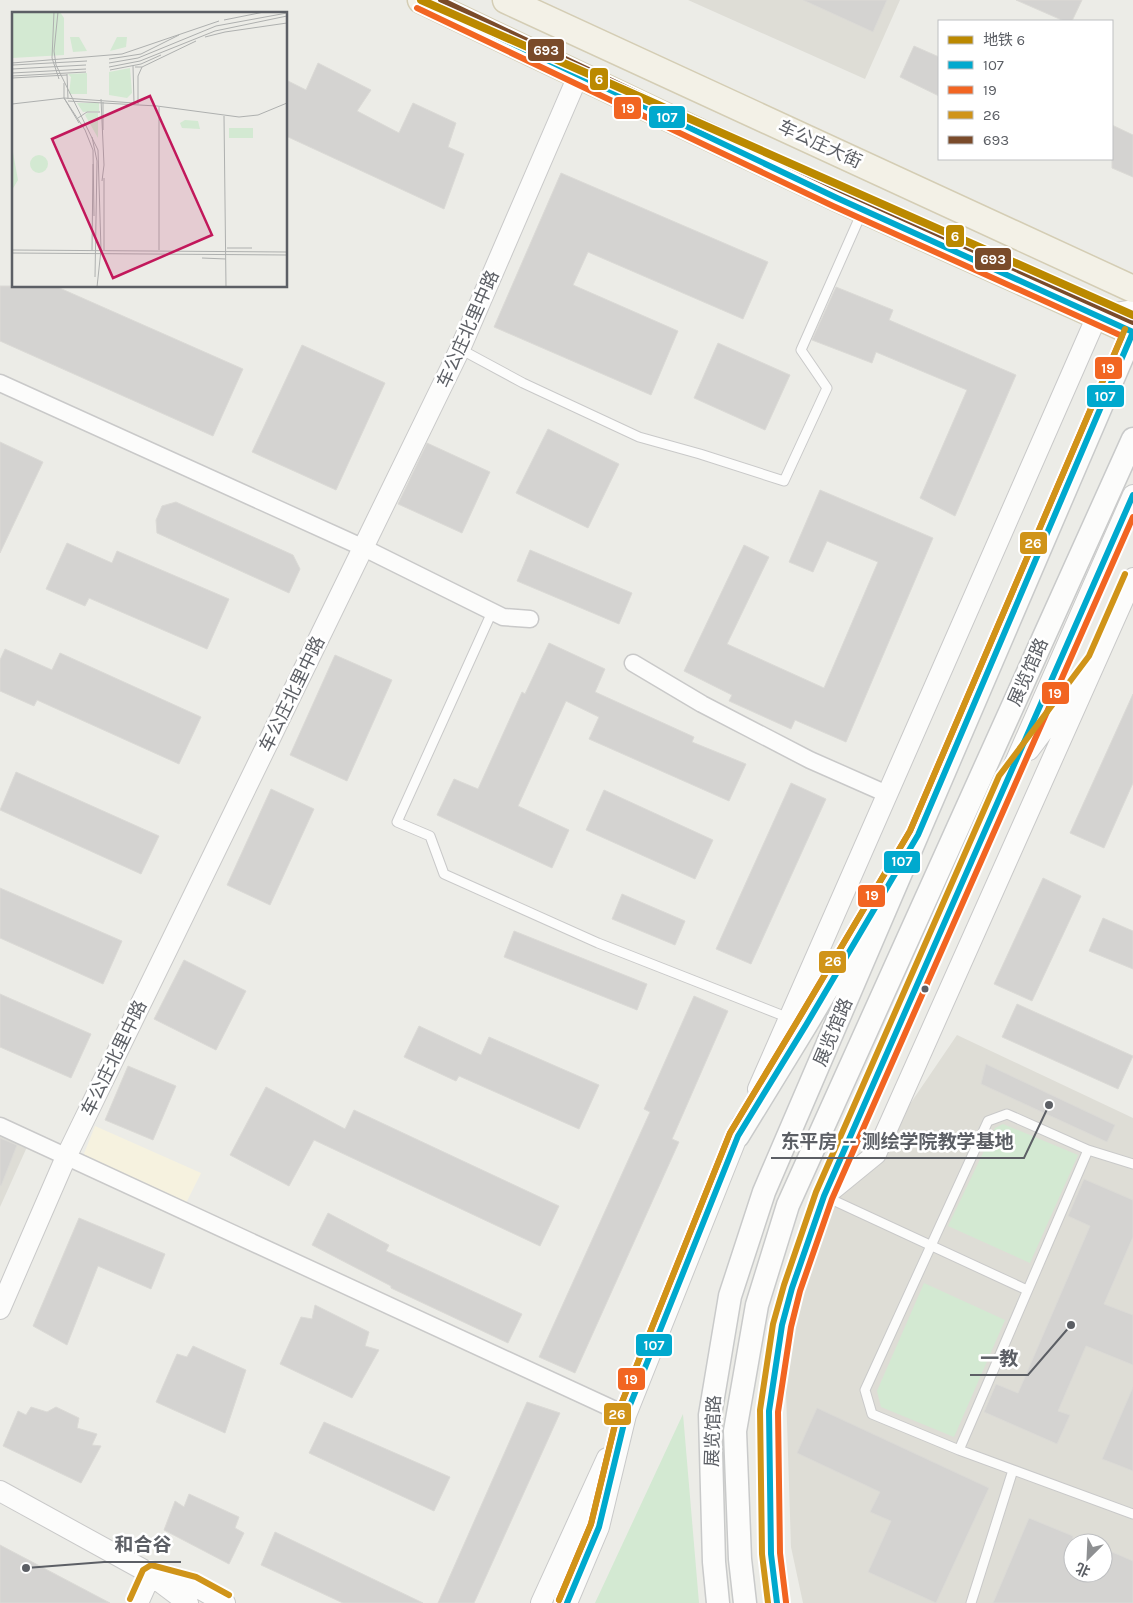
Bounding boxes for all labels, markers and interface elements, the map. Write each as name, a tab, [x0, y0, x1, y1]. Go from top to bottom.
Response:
inset map	[12, 12, 288, 288]
legend	[938, 20, 1113, 160]
text: 地铁 6	[983, 31, 1025, 49]
line badge: 693	[527, 38, 565, 62]
text: 693	[533, 42, 559, 59]
text: 107	[983, 56, 1004, 74]
line badge: 6	[589, 67, 609, 91]
text: 6	[595, 71, 603, 88]
text: 19	[983, 81, 997, 99]
line badge: 19	[613, 96, 642, 120]
text: 19	[621, 100, 635, 117]
line badge: 107	[648, 105, 686, 129]
text: 26	[983, 106, 1000, 124]
text: 107	[657, 109, 677, 126]
street label: 车公庄大街	[775, 115, 865, 173]
text: 693	[983, 131, 1009, 149]
line badge: 6	[945, 224, 965, 248]
text: 6	[951, 228, 959, 245]
line badge: 693	[974, 247, 1012, 271]
text: 693	[980, 251, 1006, 268]
street label: 车公庄北里中路	[432, 267, 504, 391]
line badge: 19	[1094, 356, 1123, 380]
text: 19	[1101, 360, 1115, 377]
line badge: 107	[1086, 384, 1125, 408]
text: 107	[1095, 388, 1115, 405]
line badge: 26	[1019, 531, 1048, 555]
text: 26	[1025, 535, 1041, 552]
street label: 车公庄北里中路	[254, 633, 330, 755]
street label: 展览馆路	[1003, 635, 1053, 709]
line badge: 19	[1041, 681, 1070, 705]
text: 19	[1048, 685, 1062, 702]
line badge: 107	[883, 850, 921, 874]
text: 107	[892, 853, 912, 870]
line badge: 19	[857, 884, 886, 908]
text: 19	[865, 887, 879, 904]
line badge: 26	[818, 950, 847, 974]
text: 26	[825, 953, 841, 970]
unlabelled marker	[920, 984, 930, 994]
street label: 展览馆路	[809, 995, 857, 1069]
street label: 车公庄北里中路	[76, 997, 152, 1119]
callout: 东平房 -- 测绘学院教学基地	[771, 1124, 1024, 1158]
text: 东平房 -- 测绘学院教学基地	[781, 1131, 1013, 1153]
line badge: 107	[635, 1333, 673, 1357]
text: 107	[644, 1337, 664, 1354]
callout: 一教	[970, 1341, 1028, 1375]
text: 一教	[980, 1348, 1019, 1370]
line badge: 19	[617, 1367, 646, 1391]
text: 19	[624, 1371, 638, 1388]
street label: 展览馆路	[701, 1395, 725, 1467]
line badge: 26	[603, 1402, 632, 1426]
text: 26	[609, 1406, 625, 1423]
callout: 和合谷	[104, 1528, 181, 1562]
north arrow	[1063, 1533, 1113, 1583]
text: 和合谷	[114, 1534, 172, 1556]
text: 北	[1073, 1559, 1093, 1580]

